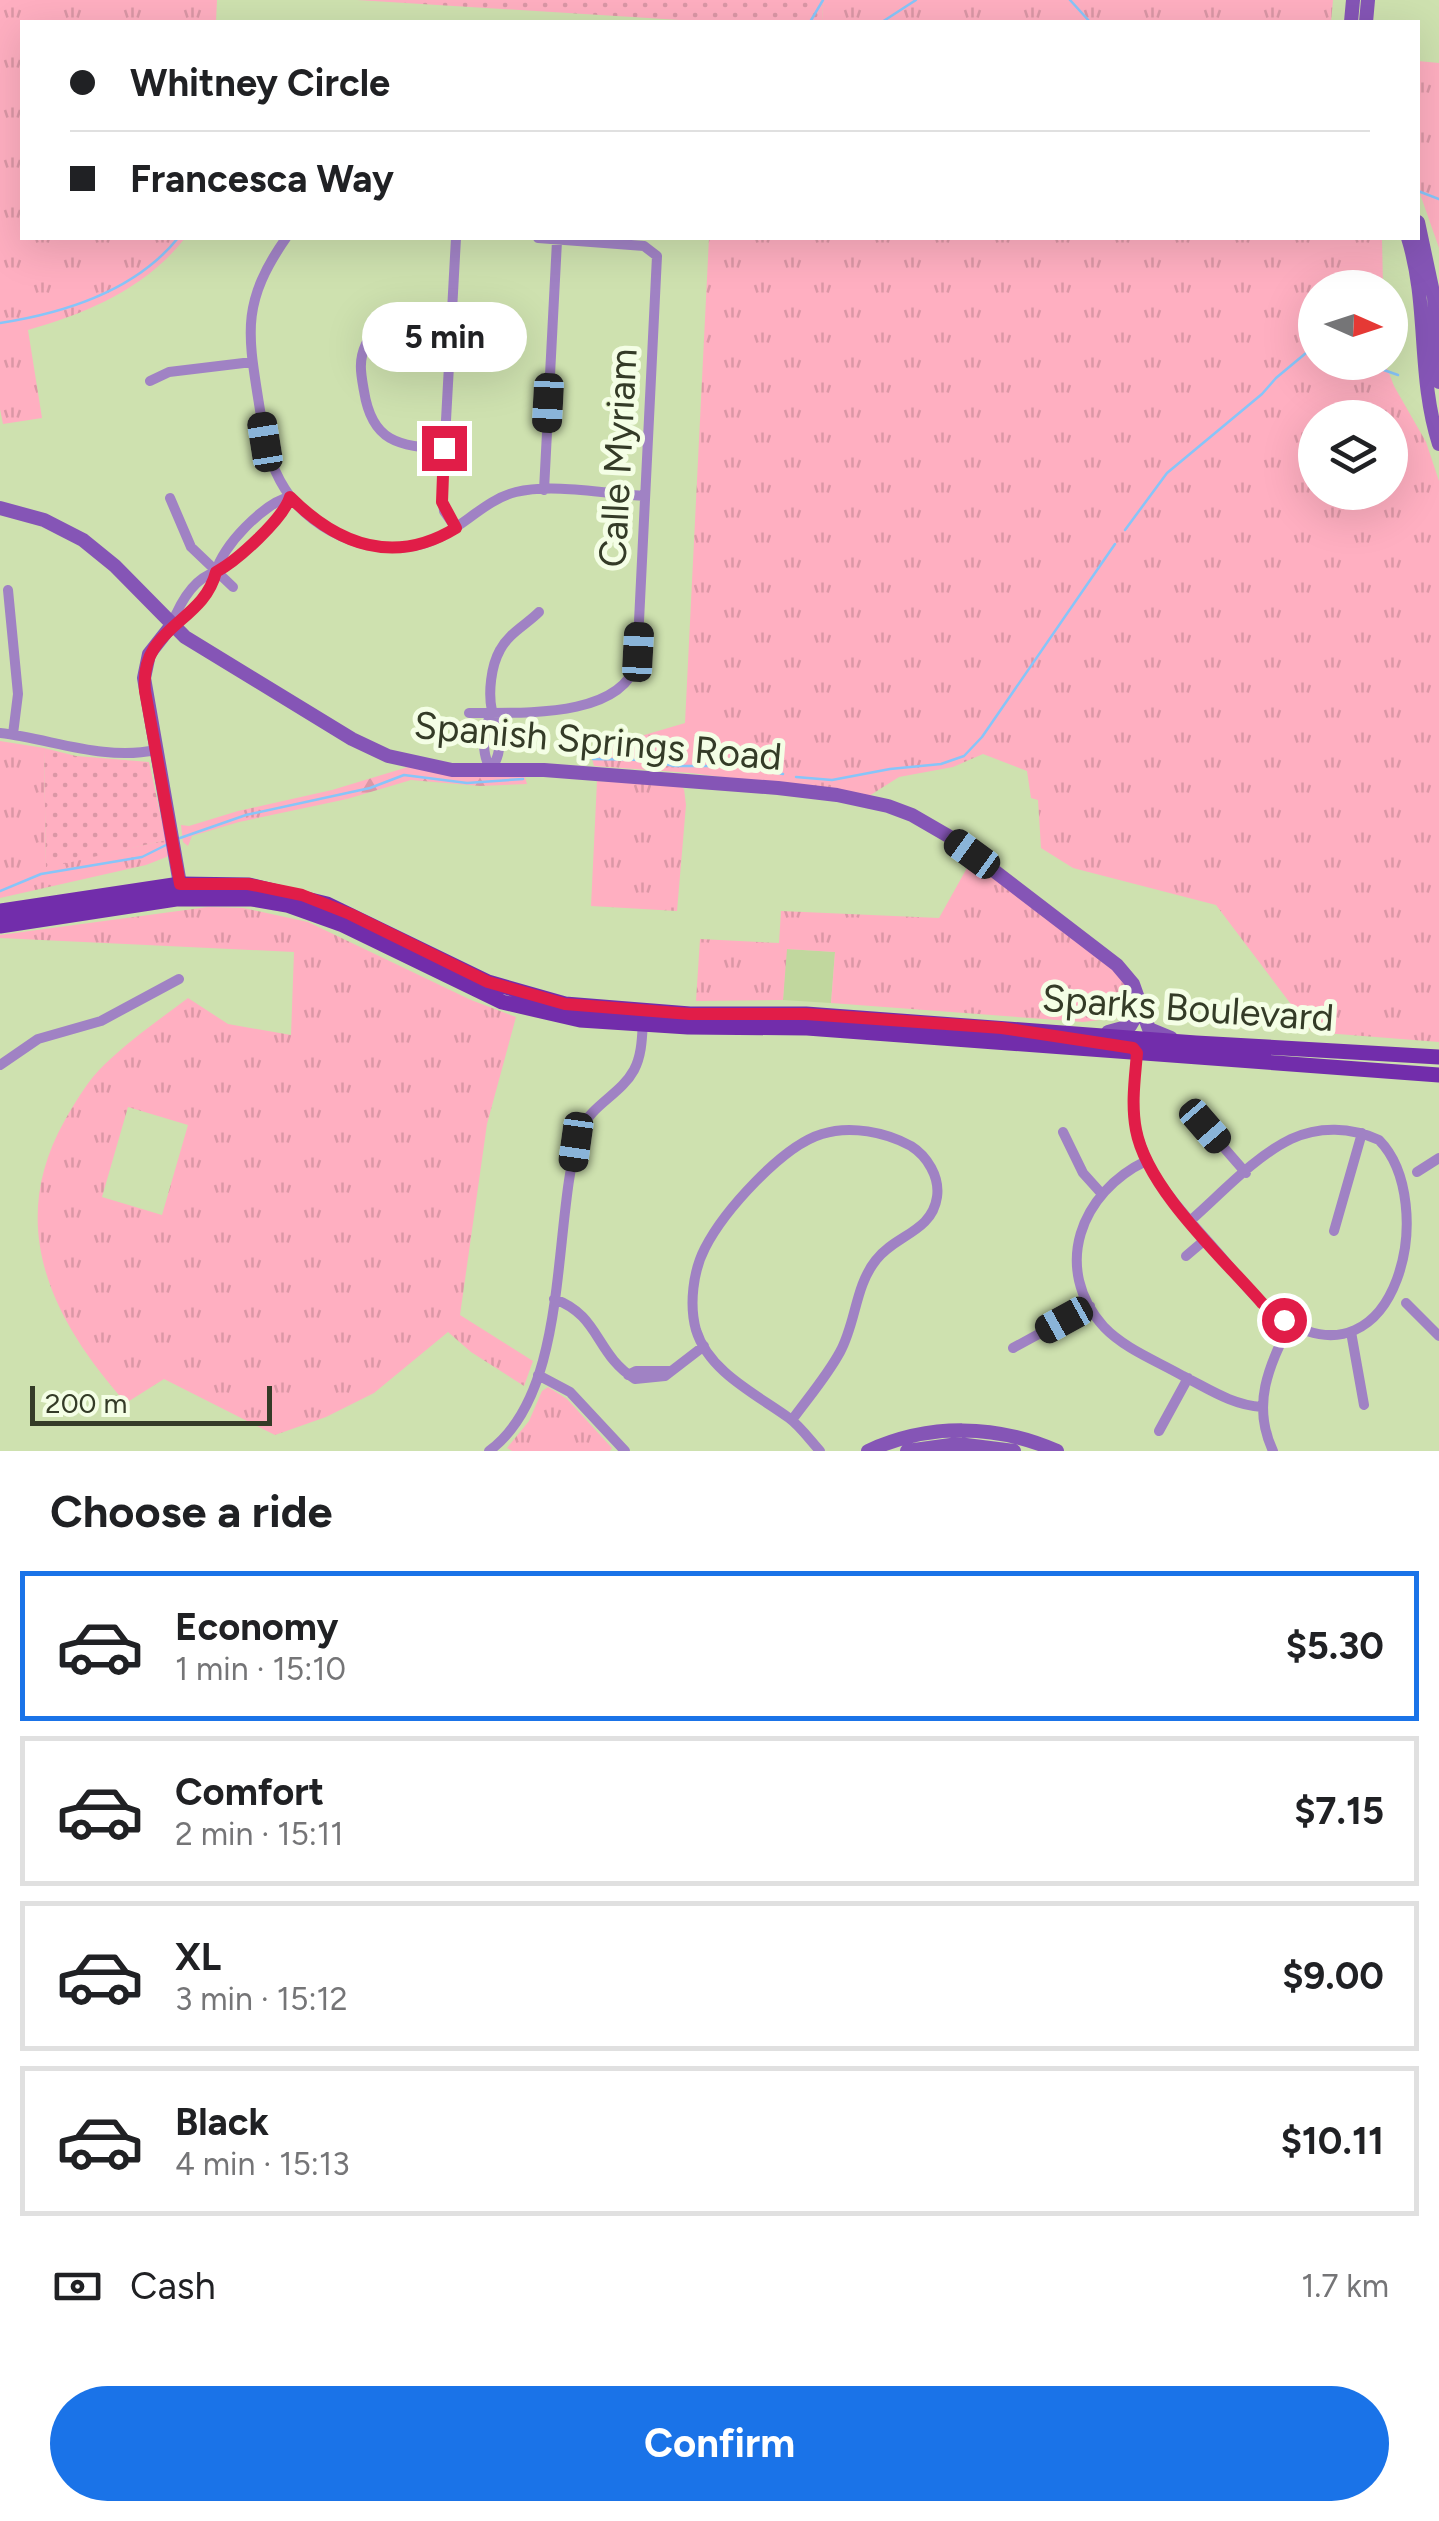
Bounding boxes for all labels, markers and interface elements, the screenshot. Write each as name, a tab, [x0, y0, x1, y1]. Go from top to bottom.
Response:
text: Whitney Circle	[130, 60, 390, 106]
text: Francesca Way	[130, 156, 394, 202]
north arrow	[1298, 270, 1408, 380]
map controls	[1298, 270, 1408, 510]
callout: 5 min	[362, 303, 526, 373]
text: 5 min	[404, 318, 485, 356]
street label: Calle Myriam	[589, 347, 647, 569]
car	[531, 372, 565, 434]
button: layers	[1298, 400, 1408, 510]
car	[245, 410, 285, 474]
route end	[422, 426, 467, 471]
car	[621, 621, 655, 683]
street label: Spanish Springs Road	[412, 702, 784, 780]
car	[939, 824, 1005, 884]
street label: Sparks Boulevard	[1041, 975, 1335, 1041]
car	[1174, 1094, 1236, 1158]
car	[557, 1110, 595, 1174]
car	[1030, 1292, 1098, 1348]
route start	[1262, 1298, 1307, 1343]
scale bar	[30, 1381, 272, 1426]
text: 200 m	[45, 1386, 127, 1420]
text: Choose a ride	[50, 1484, 332, 1538]
icon: car	[55, 1601, 145, 1691]
text: Economy	[175, 1604, 338, 1650]
text: $5.30	[1286, 1623, 1384, 1669]
text: 1 min · 15:10	[175, 1650, 346, 1688]
icon: car	[55, 1766, 145, 1856]
text: Comfort	[175, 1769, 324, 1815]
text: $7.15	[1294, 1788, 1384, 1834]
text: 2 min · 15:11	[175, 1815, 343, 1853]
icon: car	[55, 1931, 145, 2021]
text: XL	[175, 1934, 221, 1980]
text: $9.00	[1282, 1953, 1384, 1999]
text: 3 min · 15:12	[175, 1980, 348, 2018]
icon: car	[55, 2096, 145, 2186]
text: Black	[175, 2099, 269, 2145]
text: $10.11	[1281, 2118, 1384, 2164]
text: 4 min · 15:13	[175, 2145, 350, 2183]
icon: cash	[50, 2259, 105, 2314]
text: Cash	[130, 2263, 216, 2309]
text: 1.7 km	[1301, 2267, 1389, 2305]
button: Confirm	[50, 2386, 1389, 2501]

